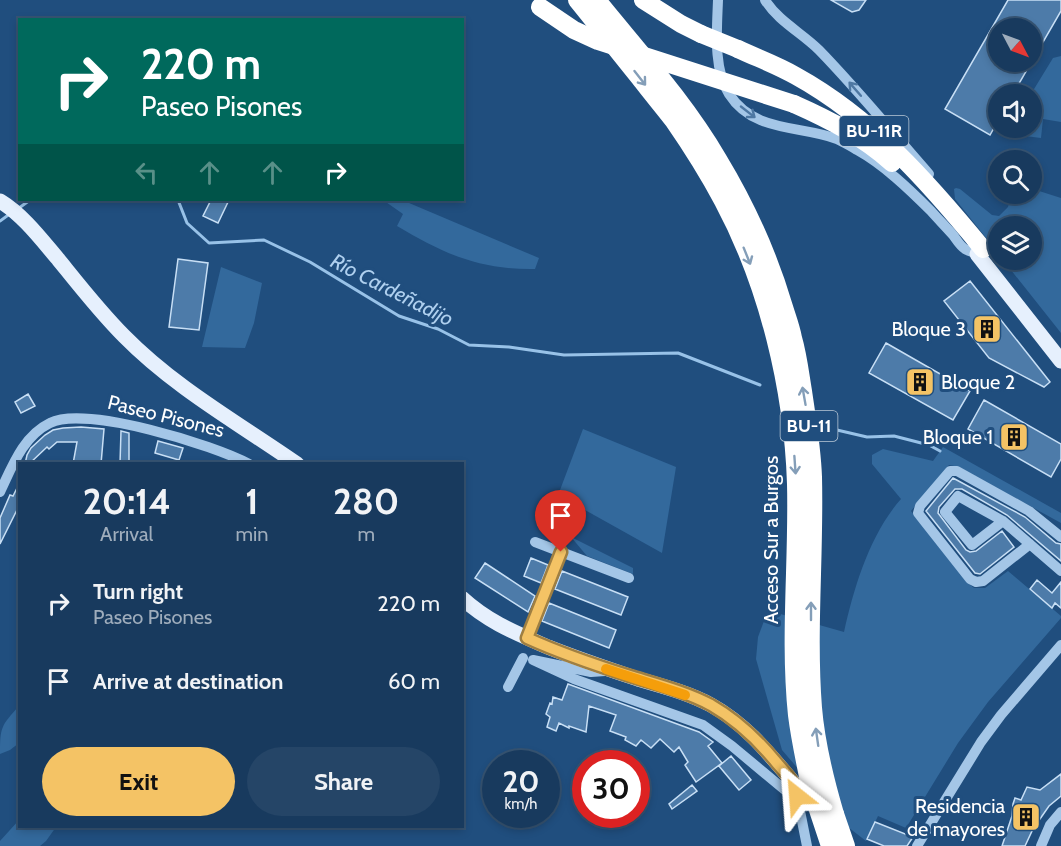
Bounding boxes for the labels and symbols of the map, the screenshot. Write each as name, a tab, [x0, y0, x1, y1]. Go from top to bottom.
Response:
north arrow	[988, 18, 1042, 72]
one-way arrow	[633, 70, 646, 86]
one-way arrow	[848, 82, 862, 97]
one-way arrow	[739, 105, 755, 118]
road number: BU-11R	[840, 116, 908, 146]
one-way arrow	[742, 246, 753, 265]
water label: Río Cardeñadijo	[326, 248, 458, 332]
building icon: Bloque 3	[971, 313, 1003, 345]
place label: Bloque 3	[891, 317, 966, 341]
building icon: Bloque 2	[904, 366, 936, 398]
place label: Bloque 2	[941, 370, 1015, 394]
one-way arrow	[798, 387, 809, 406]
street label: Paseo Pisones	[105, 390, 227, 442]
road number: BU-11	[780, 411, 838, 441]
building icon: Bloque 1	[998, 421, 1030, 453]
place label: Bloque 1	[923, 425, 993, 449]
one-way arrow	[790, 455, 801, 475]
street label: Acceso Sur a Burgos	[759, 456, 783, 624]
pin	[535, 490, 586, 552]
one-way arrow	[805, 602, 817, 622]
one-way arrow	[812, 728, 823, 747]
speed limit sign: 30	[572, 750, 650, 828]
position arrow	[765, 764, 829, 828]
place label: Residencia de mayores	[907, 794, 1005, 841]
building icon: Residencia de mayores	[1010, 801, 1042, 833]

